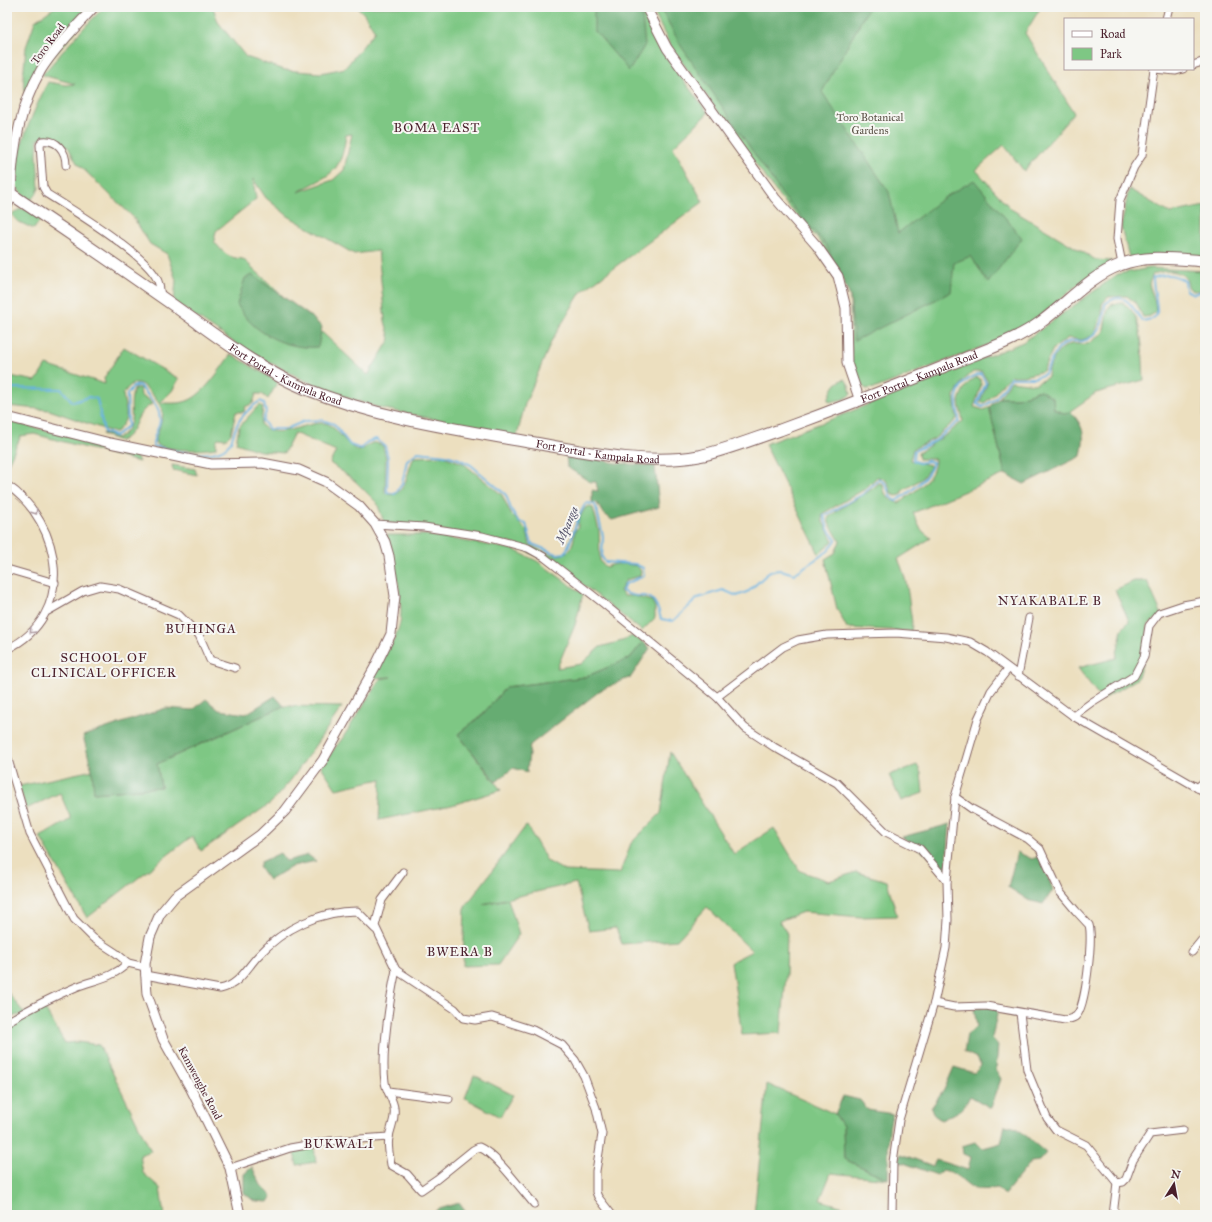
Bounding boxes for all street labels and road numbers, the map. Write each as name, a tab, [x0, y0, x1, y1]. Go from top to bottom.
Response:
street label: Toro Road	[28, 21, 68, 67]
street label: Fort Portal - Kampala Road	[227, 341, 344, 408]
street label: Fort Portal - Kampala Road	[859, 347, 980, 406]
street label: Fort Portal - Kampala Road	[535, 437, 660, 466]
street label: Kamwenghe Road	[175, 1044, 225, 1122]

